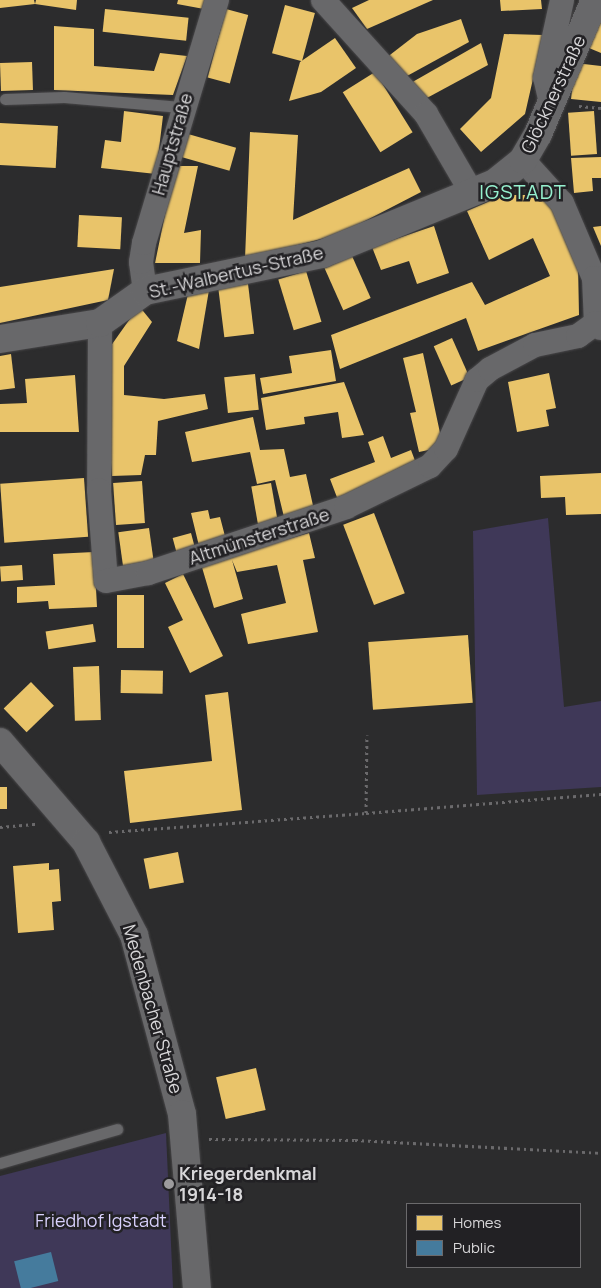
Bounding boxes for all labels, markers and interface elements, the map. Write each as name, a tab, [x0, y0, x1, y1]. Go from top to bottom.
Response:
street label: Glöcknerstraße	[516, 32, 590, 156]
street label: Hauptstraße	[147, 91, 197, 197]
district label: IGSTADT	[478, 179, 568, 203]
street label: St.-Walbertus-Straße	[147, 241, 325, 303]
street label: Altmünsterstraße	[186, 503, 332, 569]
street label: Medenbacher Straße	[119, 922, 187, 1096]
place label: Kriegerdenkmal 1914-18	[179, 1163, 317, 1206]
marker: Kriegerdenkmal 1914-18	[163, 1178, 175, 1190]
legend	[406, 1203, 581, 1268]
park label: Friedhof Igstadt	[35, 1209, 167, 1231]
text: Homes	[453, 1212, 501, 1233]
text: Public	[453, 1237, 495, 1258]

